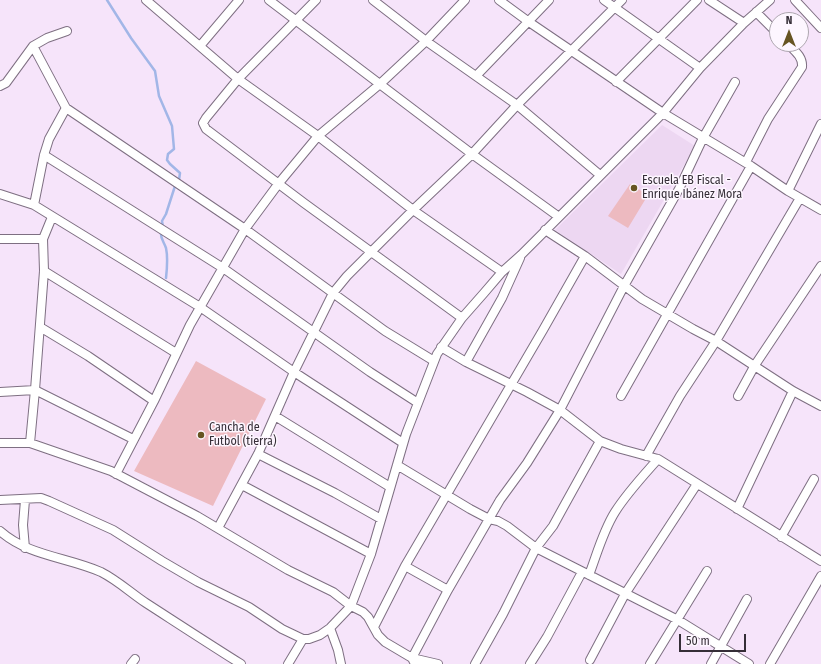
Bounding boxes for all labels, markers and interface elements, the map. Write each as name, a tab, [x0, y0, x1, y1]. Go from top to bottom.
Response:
north arrow	[769, 12, 809, 52]
text: N	[786, 14, 792, 27]
place label: Escuela EB Fiscal - Enrique Ibánez Mora	[642, 174, 742, 202]
marker: Escuela EB Fiscal - Enrique Ibánez Mora	[629, 183, 639, 193]
place label: Cancha de Futbol (tierra)	[209, 421, 277, 449]
marker: Cancha de Futbol (tierra)	[196, 430, 206, 440]
scale bar	[681, 626, 748, 652]
text: 50 m	[686, 634, 710, 648]

